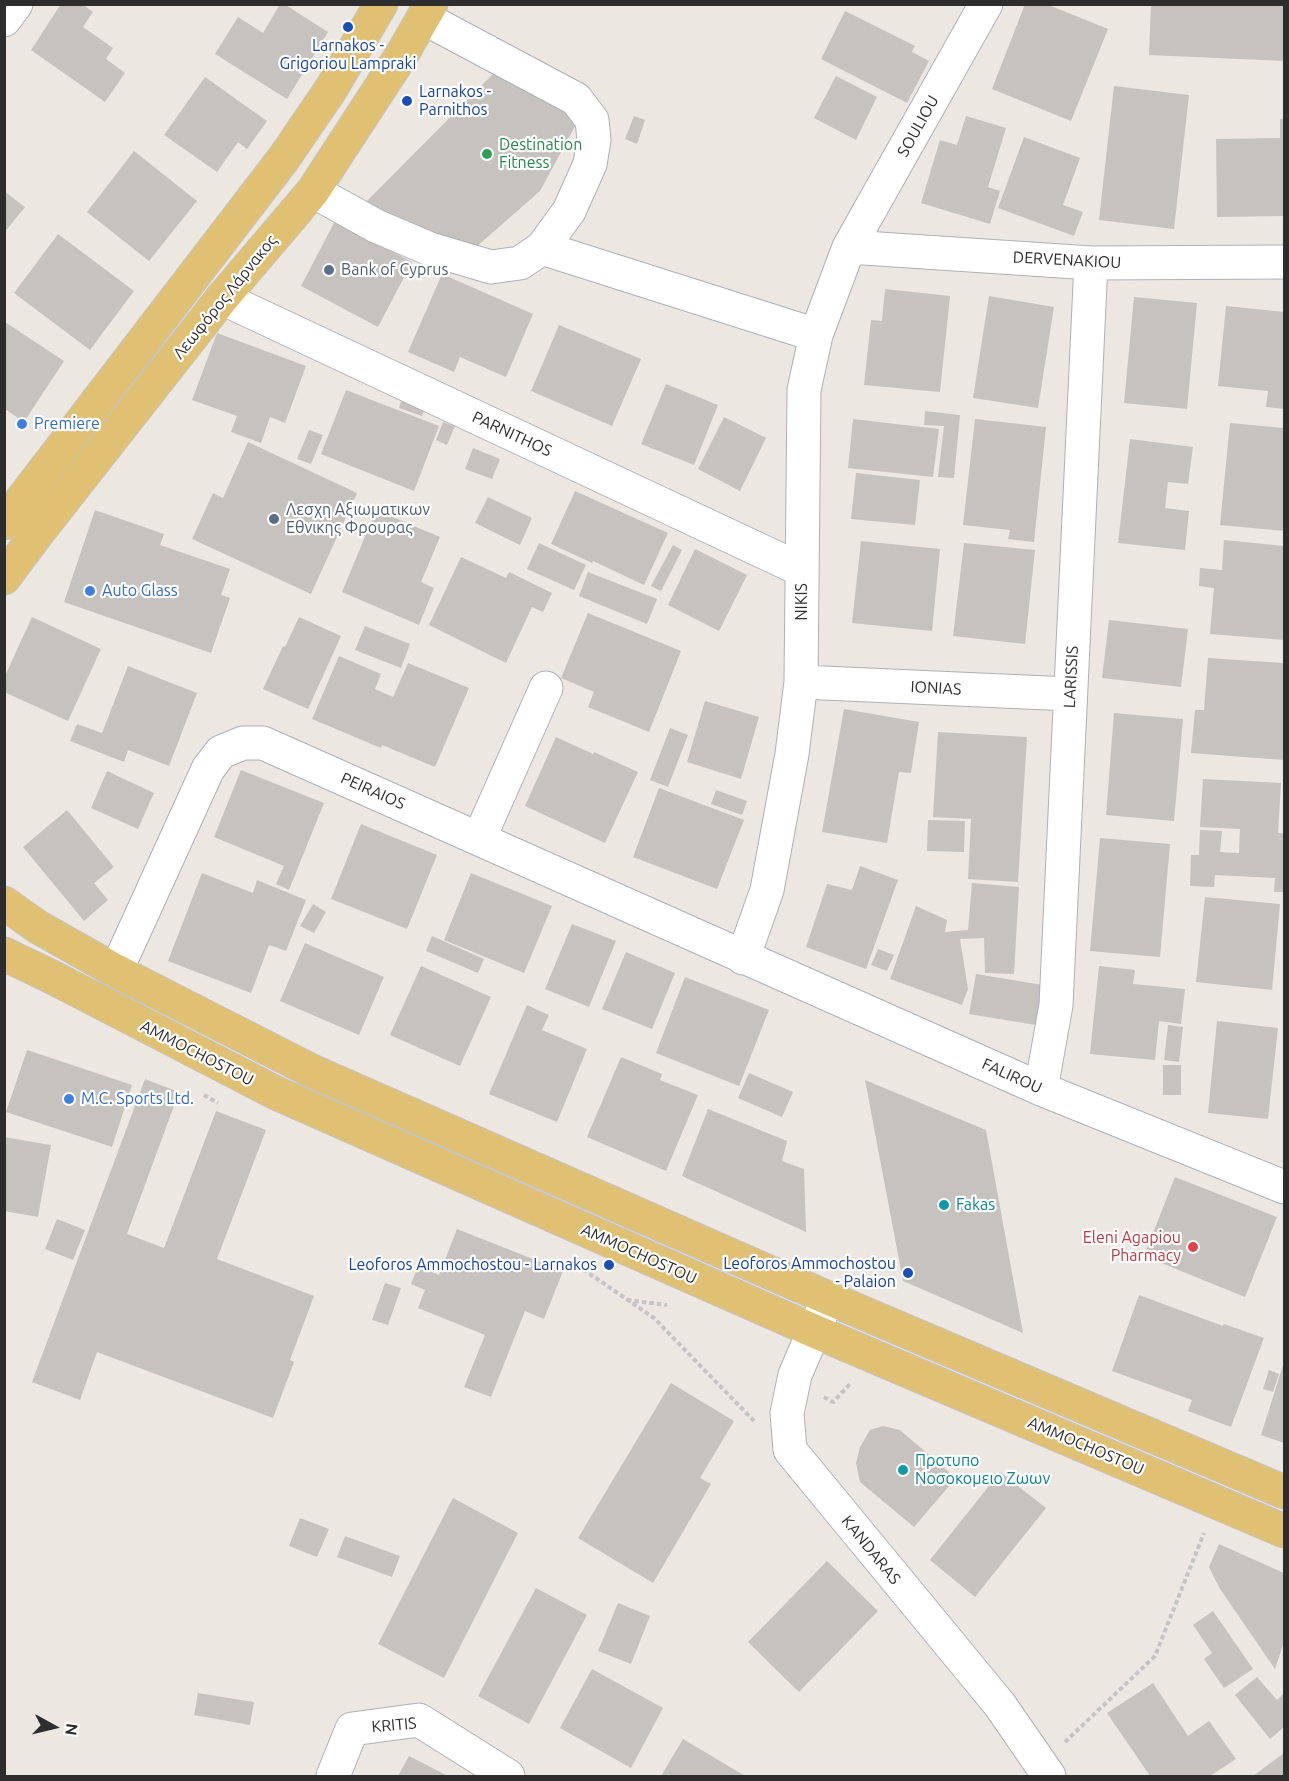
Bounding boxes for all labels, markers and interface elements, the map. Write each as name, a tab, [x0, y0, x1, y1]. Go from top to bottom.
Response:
marker: Larnakos - Grigoriou Lampraki	[341, 20, 355, 34]
place label: Larnakos - Grigoriou Lampraki	[279, 36, 417, 74]
place label: Larnakos - Parnithos	[419, 82, 491, 120]
street label: SOULIOU	[893, 92, 943, 160]
marker: Larnakos - Parnithos	[400, 94, 414, 108]
place label: Destination Fitness	[499, 135, 582, 173]
marker: Destination Fitness	[480, 147, 494, 161]
street label: Λεωφόρος Λάρνακος	[169, 231, 281, 363]
street label: DERVENAKIOU	[1012, 248, 1122, 272]
place label: Bank of Cyprus	[341, 260, 448, 280]
marker: Bank of Cyprus	[322, 263, 336, 277]
street label: PARNITHOS	[469, 407, 555, 461]
place label: Premiere	[34, 414, 100, 434]
marker: Premiere	[15, 417, 29, 431]
place label: Λεσχη Αξιωματικων Εθνικης Φρουρας	[286, 500, 430, 538]
marker: Λεσχη Αξιωματικων Εθνικης Φρουρας	[267, 512, 281, 526]
place label: Auto Glass	[102, 581, 178, 601]
street label: NIKIS	[792, 583, 812, 621]
marker: Auto Glass	[83, 584, 97, 598]
street label: LARISSIS	[1060, 645, 1082, 709]
street label: IONIAS	[910, 677, 962, 699]
street label: PEIRAIOS	[338, 768, 408, 814]
street label: AMMOCHOSTOU	[137, 1016, 257, 1090]
street label: FALIROU	[979, 1054, 1045, 1098]
place label: M.C. Sports Ltd.	[81, 1089, 194, 1109]
marker: M.C. Sports Ltd.	[62, 1092, 76, 1106]
place label: Fakas	[956, 1195, 995, 1215]
marker: Fakas	[937, 1198, 951, 1212]
street label: AMMOCHOSTOU	[578, 1220, 700, 1288]
place label: Eleni Agapiou Pharmacy	[1083, 1228, 1181, 1266]
marker: Eleni Agapiou Pharmacy	[1186, 1240, 1200, 1254]
place label: Leoforos Ammochostou - Palaion	[723, 1254, 896, 1292]
place label: Leoforos Ammochostou - Larnakos	[348, 1255, 597, 1275]
marker: Leoforos Ammochostou - Larnakos	[602, 1258, 616, 1272]
marker: Leoforos Ammochostou - Palaion	[901, 1266, 915, 1280]
street label: AMMOCHOSTOU	[1025, 1413, 1147, 1479]
place label: Προτυπο Νοσοκομειο Ζωων	[915, 1451, 1050, 1489]
marker: Προτυπο Νοσοκομειο Ζωων	[896, 1463, 910, 1477]
street label: KANDARAS	[837, 1512, 905, 1588]
north arrow	[24, 1697, 84, 1757]
street label: KRITIS	[371, 1713, 417, 1737]
text: N	[62, 1722, 82, 1737]

